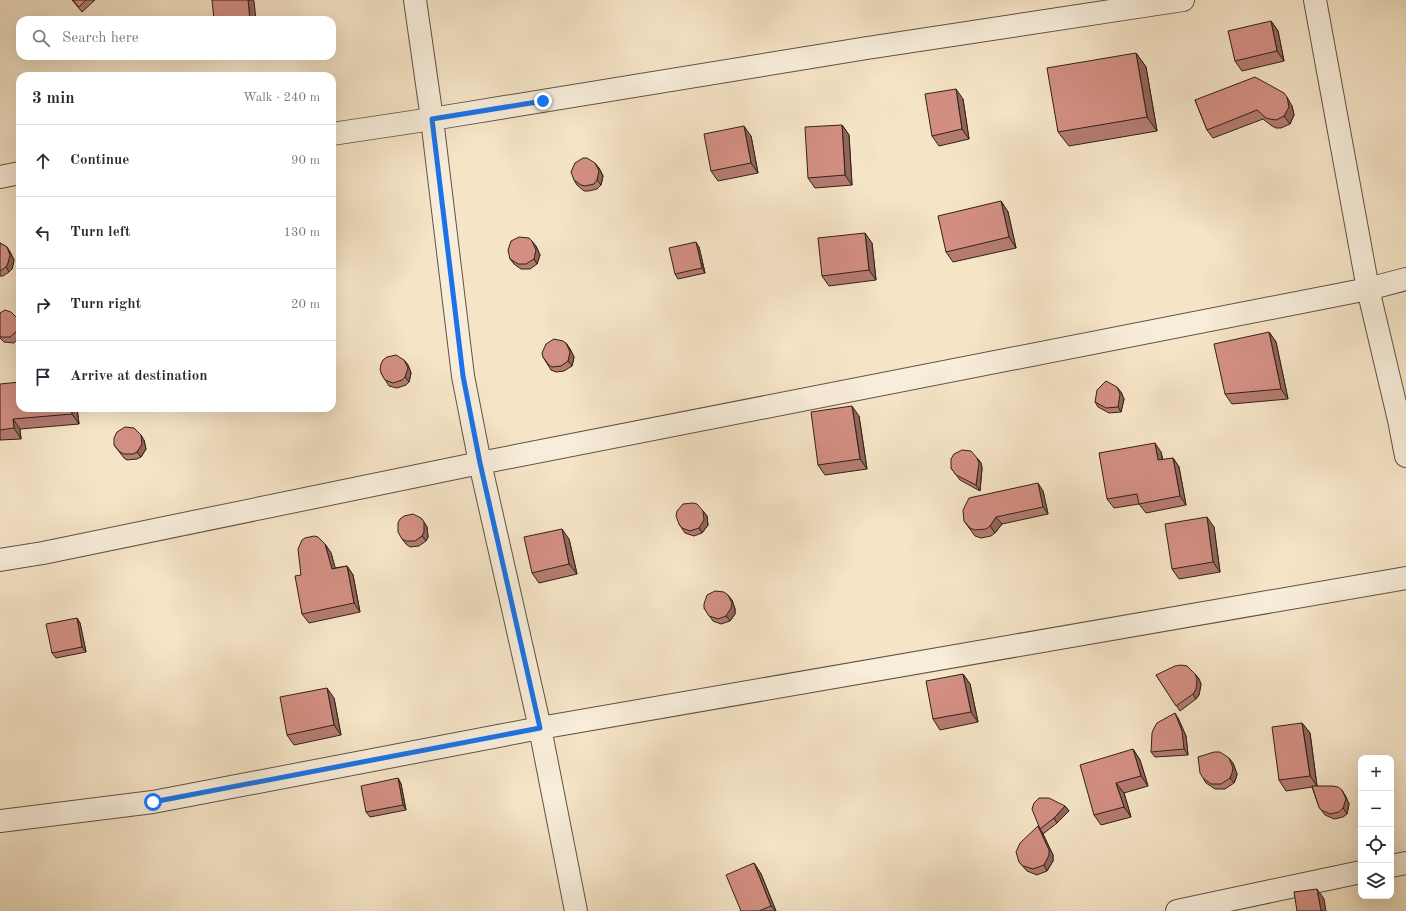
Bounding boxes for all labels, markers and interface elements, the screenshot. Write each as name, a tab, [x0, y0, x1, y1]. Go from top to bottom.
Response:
search box	[16, 16, 336, 60]
icon: search	[30, 27, 52, 49]
text: Search here	[62, 31, 139, 46]
text: 3 min	[32, 90, 75, 107]
text: Walk · 240 m	[243, 91, 320, 104]
route end	[534, 92, 552, 110]
icon: ahead	[32, 150, 54, 172]
text: Continue	[70, 153, 129, 168]
text: 90 m	[291, 154, 320, 167]
icon: left	[32, 222, 54, 244]
text: Turn left	[70, 225, 130, 240]
text: 130 m	[283, 226, 320, 239]
icon: right	[32, 294, 54, 316]
text: Turn right	[70, 297, 141, 312]
text: 20 m	[291, 298, 320, 311]
icon: arrive	[32, 366, 54, 388]
text: Arrive at destination	[70, 369, 208, 384]
map controls	[1358, 755, 1394, 899]
button: +	[1358, 755, 1394, 791]
button: −	[1358, 791, 1394, 827]
route start	[144, 793, 162, 811]
button: locate	[1358, 827, 1394, 863]
button: layers	[1358, 863, 1394, 899]

